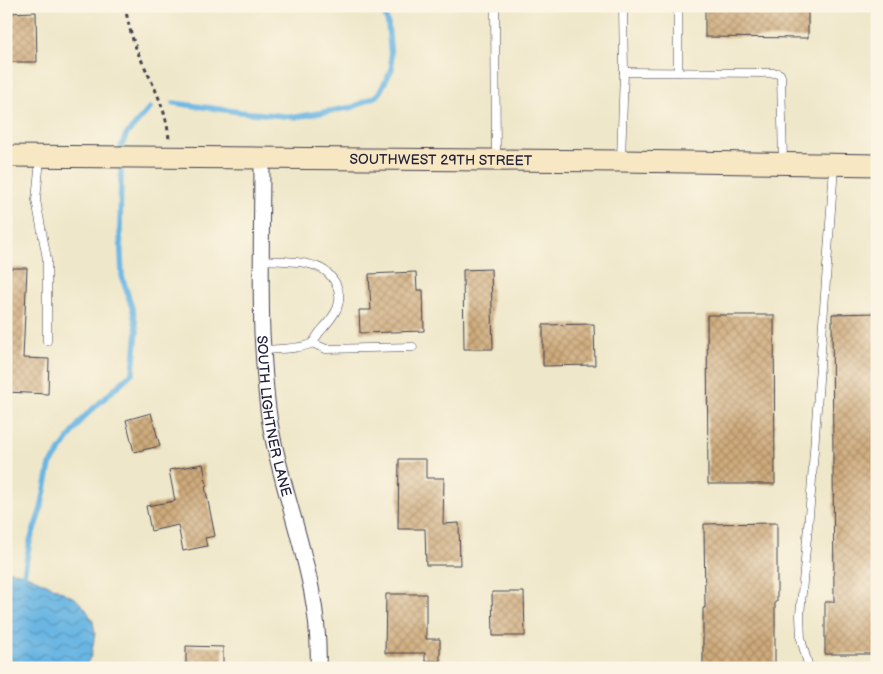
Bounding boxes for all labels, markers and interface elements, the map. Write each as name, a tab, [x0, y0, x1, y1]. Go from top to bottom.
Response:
street label: SOUTHWEST 29TH STREET	[350, 150, 533, 169]
street label: SOUTH LIGHTNER LANE	[254, 335, 296, 498]

